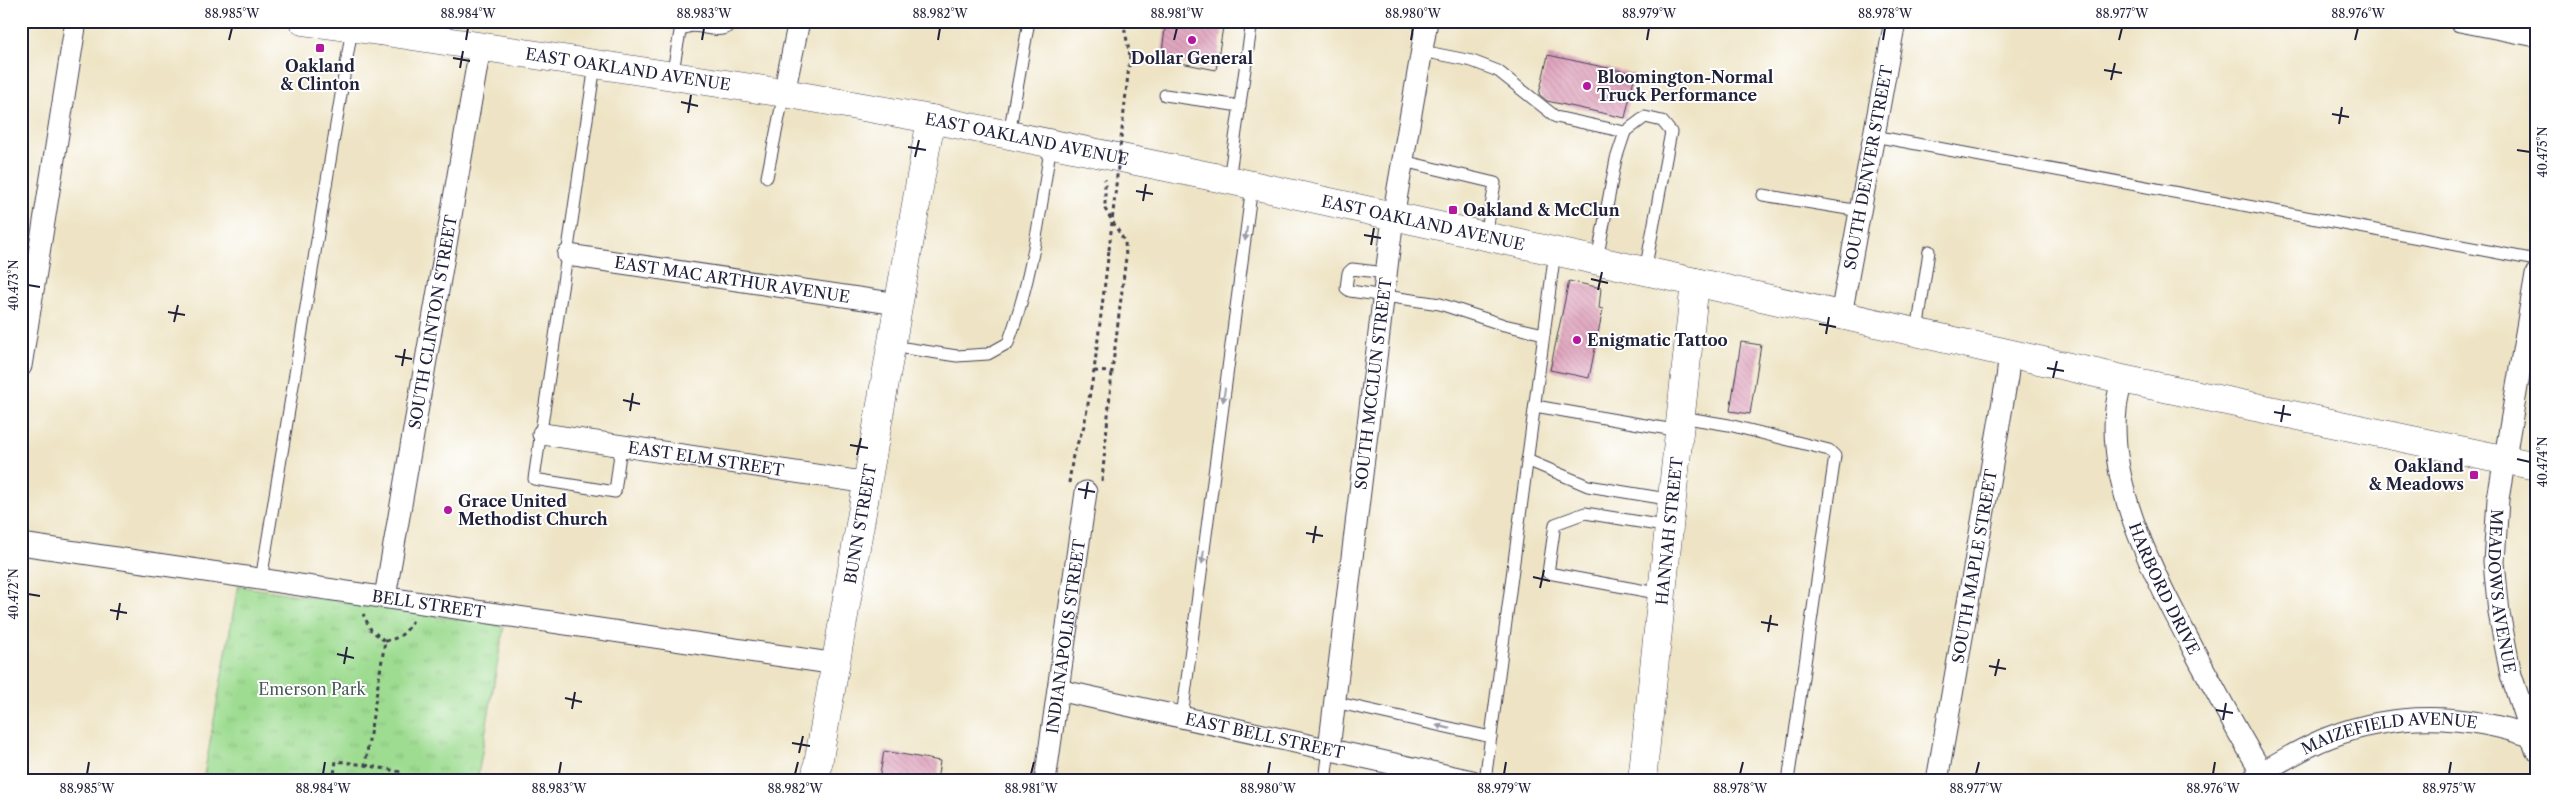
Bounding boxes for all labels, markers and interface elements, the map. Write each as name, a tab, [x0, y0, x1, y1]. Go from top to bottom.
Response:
text: 88.985°W	[205, 6, 260, 21]
text: 88.984°W	[440, 6, 496, 21]
text: 88.983°W	[677, 6, 732, 21]
text: 88.982°W	[912, 6, 968, 21]
text: 88.981°W	[1150, 6, 1204, 21]
text: 88.980°W	[1385, 6, 1442, 21]
text: 88.979°W	[1622, 6, 1677, 21]
text: 88.978°W	[1858, 6, 1913, 21]
text: 88.977°W	[2095, 6, 2149, 21]
text: 88.976°W	[2331, 6, 2386, 21]
marker: Dollar General	[1186, 34, 1198, 46]
marker: Oakland & Clinton	[314, 42, 326, 54]
street label: EAST OAKLAND AVENUE	[524, 43, 732, 95]
place label: Dollar General	[1131, 48, 1254, 68]
place label: Oakland & Clinton	[280, 56, 360, 94]
street label: SOUTH DENVER STREET	[1840, 64, 1897, 271]
place label: Bloomington-Normal Truck Performance	[1597, 67, 1774, 105]
marker: Bloomington-Normal Truck Performance	[1581, 80, 1593, 92]
street label: EAST OAKLAND AVENUE	[924, 108, 1131, 169]
text: 40.475°N	[2535, 127, 2550, 177]
street label: EAST OAKLAND AVENUE	[1320, 191, 1527, 254]
place label: Oakland & McClun	[1463, 200, 1620, 220]
marker: Oakland & McClun	[1447, 204, 1459, 216]
street label: SOUTH CLINTON STREET	[404, 213, 461, 431]
one-way arrow	[1241, 227, 1249, 243]
street label: EAST MAC ARTHUR AVENUE	[613, 252, 851, 307]
text: 40.473°N	[6, 259, 21, 310]
street label: SOUTH MCCLUN STREET	[1350, 277, 1396, 491]
place label: Enigmatic Tattoo	[1587, 330, 1728, 350]
marker: Enigmatic Tattoo	[1571, 334, 1583, 346]
one-way arrow	[1219, 388, 1227, 404]
street label: EAST ELM STREET	[627, 437, 786, 480]
text: 40.474°N	[2535, 437, 2550, 487]
street label: HANNAH STREET	[1651, 456, 1687, 606]
place label: Oakland & Meadows	[2369, 456, 2464, 494]
street label: BUNN STREET	[840, 462, 880, 585]
street label: SOUTH MAPLE STREET	[1948, 468, 2001, 665]
marker: Oakland & Meadows	[2468, 469, 2480, 481]
place label: Grace United Methodist Church	[458, 491, 608, 529]
marker: Grace United Methodist Church	[442, 504, 454, 516]
street label: MEADOWS AVENUE	[2484, 509, 2520, 675]
street label: HARBORD DRIVE	[2125, 520, 2204, 658]
street label: INDIANAPOLIS STREET	[1042, 538, 1089, 735]
one-way arrow	[1199, 549, 1207, 565]
text: 40.472°N	[6, 568, 21, 620]
street label: BELL STREET	[371, 586, 487, 622]
park label: Emerson Park	[258, 679, 366, 699]
street label: EAST BELL STREET	[1183, 708, 1347, 763]
street label: MAIZEFIELD AVENUE	[2298, 709, 2479, 759]
one-way arrow	[1436, 723, 1451, 731]
text: 88.985°W	[60, 781, 115, 796]
text: 88.984°W	[295, 781, 351, 796]
text: 88.983°W	[532, 781, 587, 796]
text: 88.982°W	[767, 781, 823, 796]
text: 88.981°W	[1004, 781, 1058, 796]
text: 88.980°W	[1240, 781, 1297, 796]
text: 88.979°W	[1477, 781, 1532, 796]
text: 88.978°W	[1713, 781, 1768, 796]
text: 88.977°W	[1949, 781, 2003, 796]
text: 88.976°W	[2186, 781, 2241, 796]
text: 88.975°W	[2422, 781, 2477, 796]

